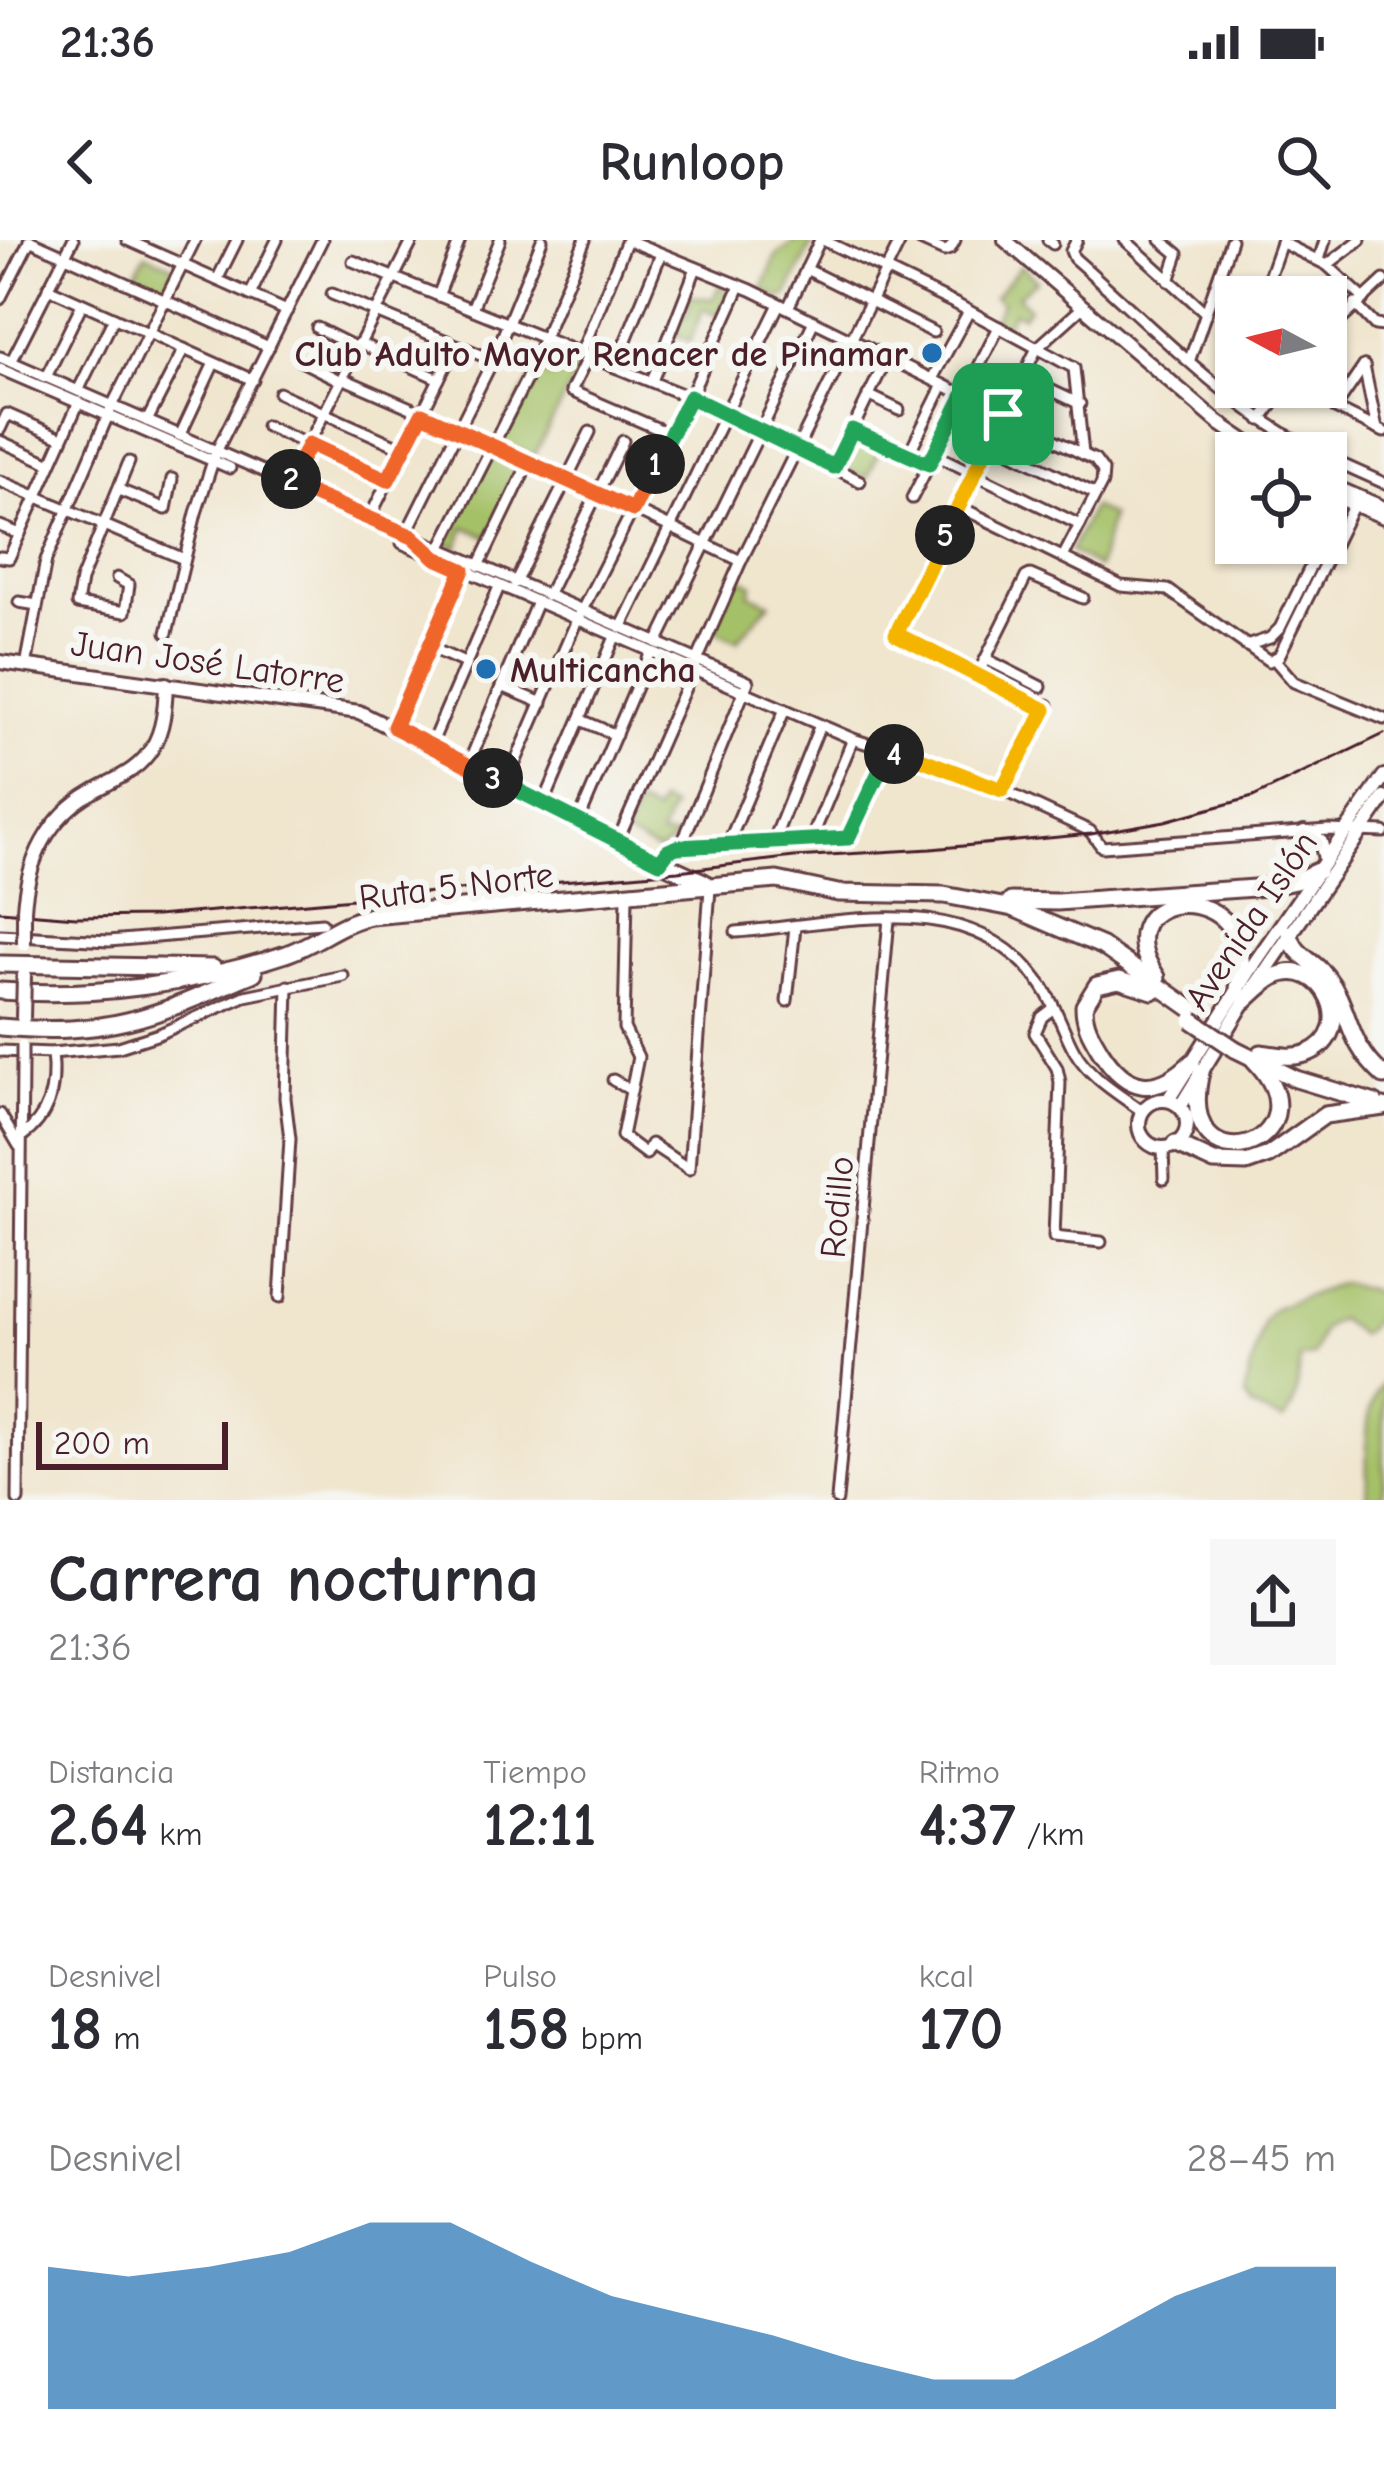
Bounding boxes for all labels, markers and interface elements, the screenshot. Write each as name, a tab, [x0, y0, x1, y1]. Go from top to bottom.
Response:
text: 21:36	[60, 16, 155, 68]
icon: back	[48, 129, 114, 195]
icon: search	[1270, 129, 1336, 195]
text: Runloop	[599, 131, 785, 194]
north arrow	[1215, 276, 1347, 408]
map controls	[1215, 276, 1347, 564]
place label: Club Adulto Mayor Renacer de Pinamar	[295, 334, 908, 375]
marker: Club Adulto Mayor Renacer de Pinamar	[919, 340, 945, 366]
pin	[952, 363, 1054, 465]
icon: arrive	[970, 381, 1036, 447]
button: locate	[1215, 432, 1347, 564]
pin: 1	[625, 434, 685, 494]
text: 1	[649, 445, 661, 483]
pin: 2	[261, 449, 321, 509]
text: 2	[283, 460, 299, 498]
pin: 5	[915, 505, 975, 565]
text: 5	[936, 516, 954, 554]
street label: Juan José Latorre	[68, 623, 347, 702]
place label: Multicancha	[510, 650, 696, 691]
marker: Multicancha	[473, 656, 499, 682]
pin: 4	[864, 724, 924, 784]
text: 4	[886, 735, 902, 773]
pin: 3	[463, 748, 523, 808]
text: 3	[485, 759, 501, 797]
street label: Avenida Islón	[1176, 824, 1326, 1018]
street label: Ruta 5 Norte	[357, 854, 556, 919]
street label: Rodillo	[813, 1154, 862, 1260]
scale bar	[36, 1416, 228, 1469]
text: 200 m	[54, 1424, 150, 1462]
button: share	[1210, 1539, 1336, 1665]
text: Carrera nocturna	[48, 1542, 539, 1618]
text: 21:36	[48, 1625, 132, 1670]
text: Distancia	[48, 1753, 174, 1791]
text: Tiempo	[483, 1753, 587, 1791]
text: Ritmo	[919, 1753, 1000, 1791]
text: 2.64	[48, 1791, 148, 1860]
text: 12:11	[483, 1791, 596, 1860]
text: 4:37	[919, 1791, 1016, 1860]
text: km	[148, 1815, 203, 1853]
text: /km	[1016, 1815, 1084, 1853]
text: Desnivel	[48, 1957, 162, 1995]
text: Pulso	[483, 1957, 557, 1995]
text: kcal	[919, 1957, 974, 1995]
text: 18	[48, 1995, 102, 2064]
text: 158	[483, 1995, 570, 2064]
text: 170	[919, 1995, 1004, 2064]
text: m	[102, 2019, 141, 2057]
text: bpm	[570, 2019, 643, 2057]
text: Desnivel	[48, 2136, 182, 2181]
text: 28–45 m	[1187, 2136, 1336, 2181]

